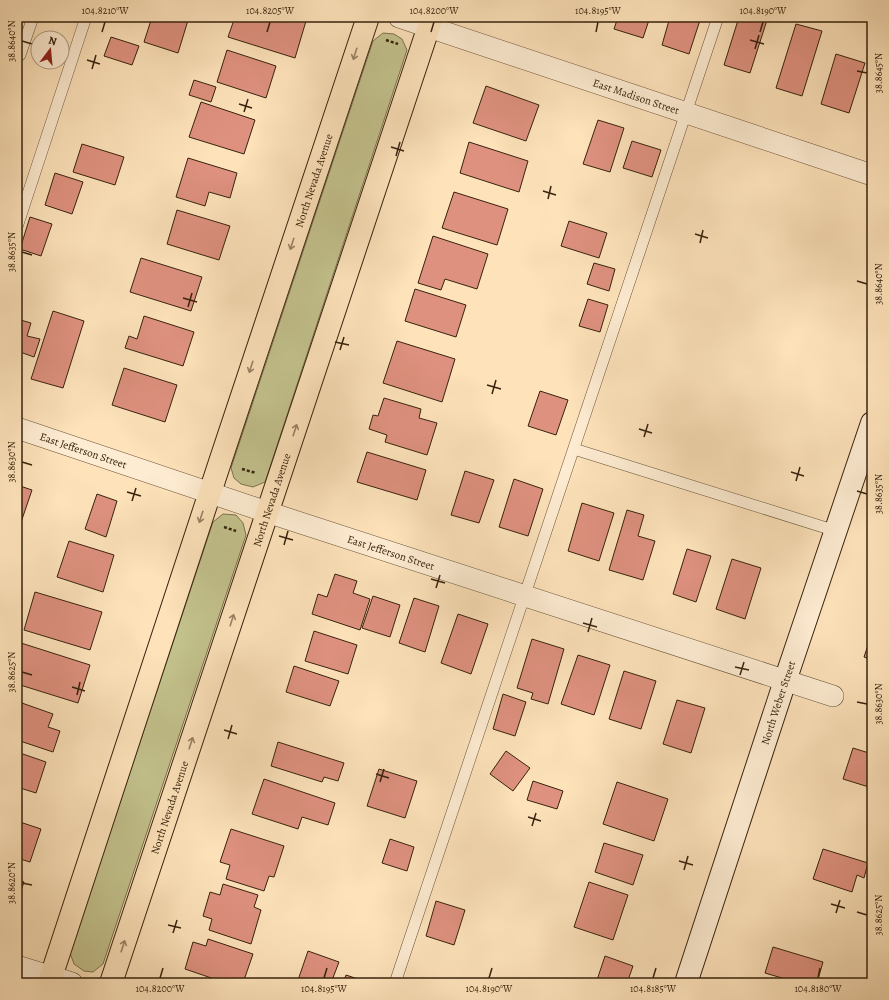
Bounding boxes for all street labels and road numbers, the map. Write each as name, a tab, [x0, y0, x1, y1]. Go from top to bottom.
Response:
street label: East Madison Street	[591, 75, 682, 118]
street label: North Nevada Avenue	[291, 132, 336, 229]
street label: East Jefferson Street	[38, 429, 129, 472]
street label: North Nevada Avenue	[249, 451, 294, 549]
street label: East Jefferson Street	[345, 531, 437, 574]
street label: North Weber Street	[757, 658, 799, 747]
street label: North Nevada Avenue	[147, 759, 192, 856]

